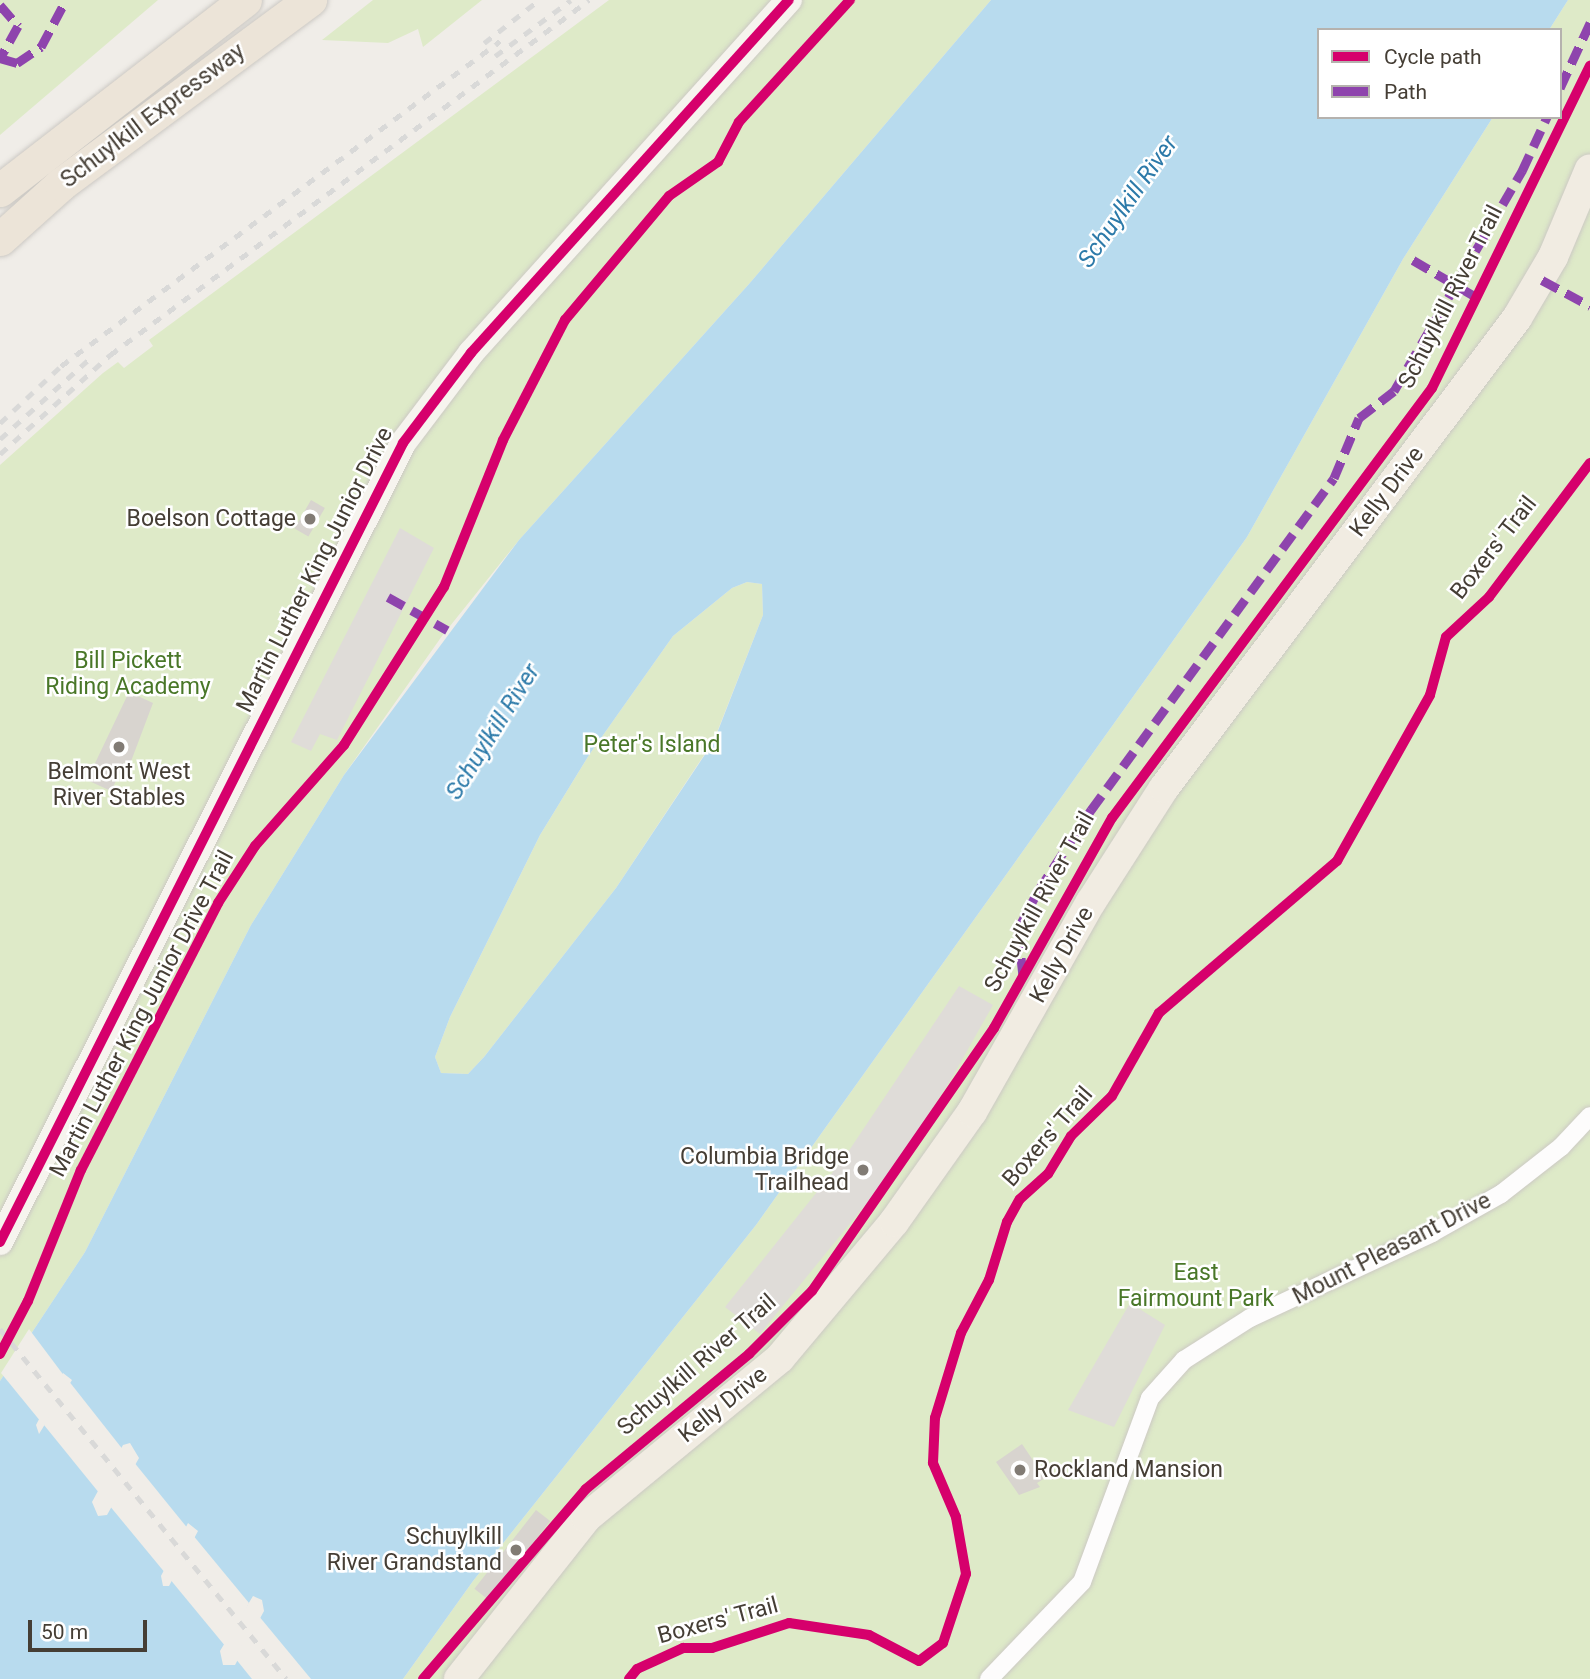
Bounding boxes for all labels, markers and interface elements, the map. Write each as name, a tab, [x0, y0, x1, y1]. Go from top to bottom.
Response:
legend	[1317, 28, 1562, 119]
street label: Schuylkill Expressway	[56, 38, 250, 194]
text: Cycle path	[1384, 45, 1482, 69]
text: Path	[1384, 80, 1427, 104]
water label: Schuylkill River	[1072, 131, 1184, 273]
street label: Schuylkill River Trail	[1393, 201, 1509, 393]
street label: Martin Luther King Junior Drive	[231, 423, 399, 717]
street label: Kelly Drive	[1344, 441, 1430, 543]
street label: Boxers' Trail	[1445, 491, 1543, 605]
place label: Boelson Cottage	[127, 505, 296, 533]
marker: Boelson Cottage	[302, 511, 318, 527]
park label: Bill Pickett Riding Academy	[45, 647, 211, 701]
water label: Schuylkill River	[440, 659, 546, 805]
park label: Peter's Island	[584, 731, 720, 759]
marker: Belmont West River Stables	[111, 739, 127, 755]
place label: Belmont West River Stables	[48, 758, 190, 812]
street label: Schuylkill River Trail	[979, 807, 1101, 997]
street label: Martin Luther King Junior Drive Trail	[44, 846, 240, 1182]
street label: Kelly Drive	[1024, 902, 1100, 1008]
street label: Boxers' Trail	[997, 1081, 1099, 1193]
place label: Columbia Bridge Trailhead	[680, 1143, 849, 1197]
marker: Columbia Bridge Trailhead	[855, 1162, 871, 1178]
street label: Mount Pleasant Drive	[1288, 1187, 1496, 1311]
park label: East Fairmount Park	[1118, 1259, 1274, 1313]
street label: Schuylkill River Trail	[612, 1288, 782, 1442]
street label: Kelly Drive	[673, 1361, 773, 1449]
place label: Rockland Mansion	[1034, 1456, 1223, 1484]
marker: Rockland Mansion	[1012, 1462, 1028, 1478]
place label: Schuylkill River Grandstand	[327, 1523, 502, 1577]
marker: Schuylkill River Grandstand	[508, 1542, 524, 1558]
street label: Boxers' Trail	[655, 1592, 781, 1650]
scale bar	[32, 1606, 150, 1650]
text: 50 m	[41, 1620, 88, 1644]

